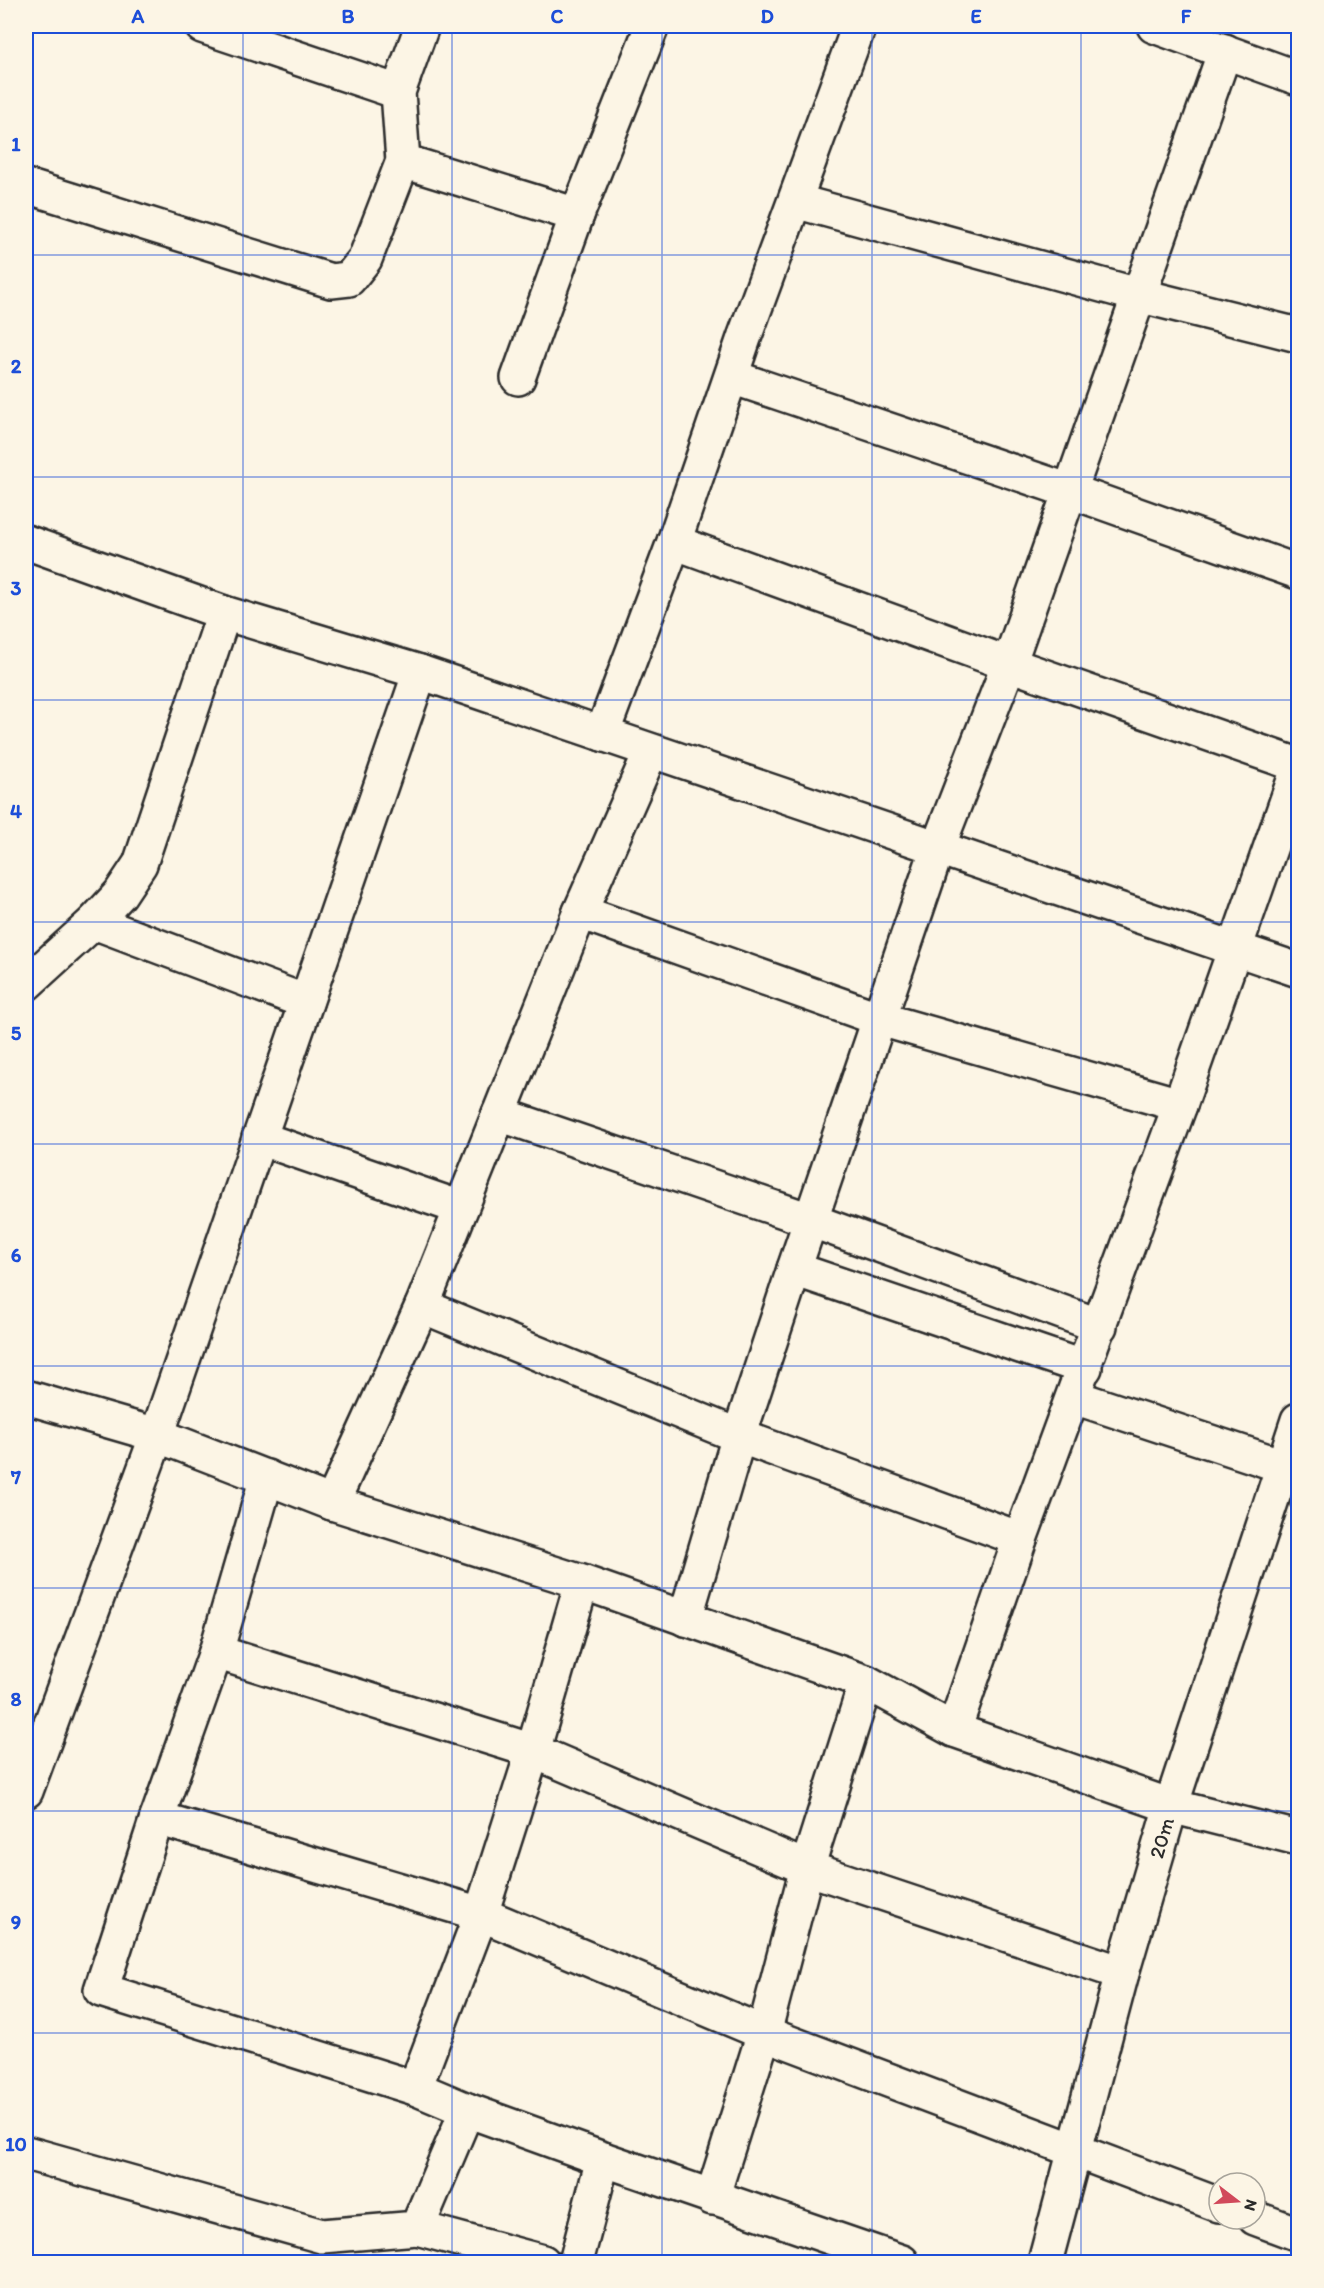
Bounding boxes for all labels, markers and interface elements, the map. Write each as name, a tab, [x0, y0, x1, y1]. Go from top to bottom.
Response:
text: A	[131, 4, 145, 28]
text: B	[342, 4, 355, 28]
text: C	[551, 4, 564, 28]
text: D	[760, 4, 774, 28]
text: E	[970, 4, 982, 28]
text: F	[1181, 4, 1192, 28]
text: 1	[11, 132, 21, 156]
text: 2	[11, 354, 22, 378]
text: 3	[11, 576, 22, 600]
text: 4	[10, 799, 22, 823]
text: 5	[11, 1021, 22, 1045]
text: 6	[11, 1243, 22, 1267]
text: 7	[10, 1465, 21, 1489]
text: 8	[11, 1687, 22, 1711]
street label: 20m	[1143, 1814, 1179, 1861]
text: 9	[11, 1910, 21, 1934]
text: 10	[5, 2132, 27, 2156]
north arrow	[1207, 2171, 1267, 2231]
text: N	[1240, 2197, 1262, 2213]

